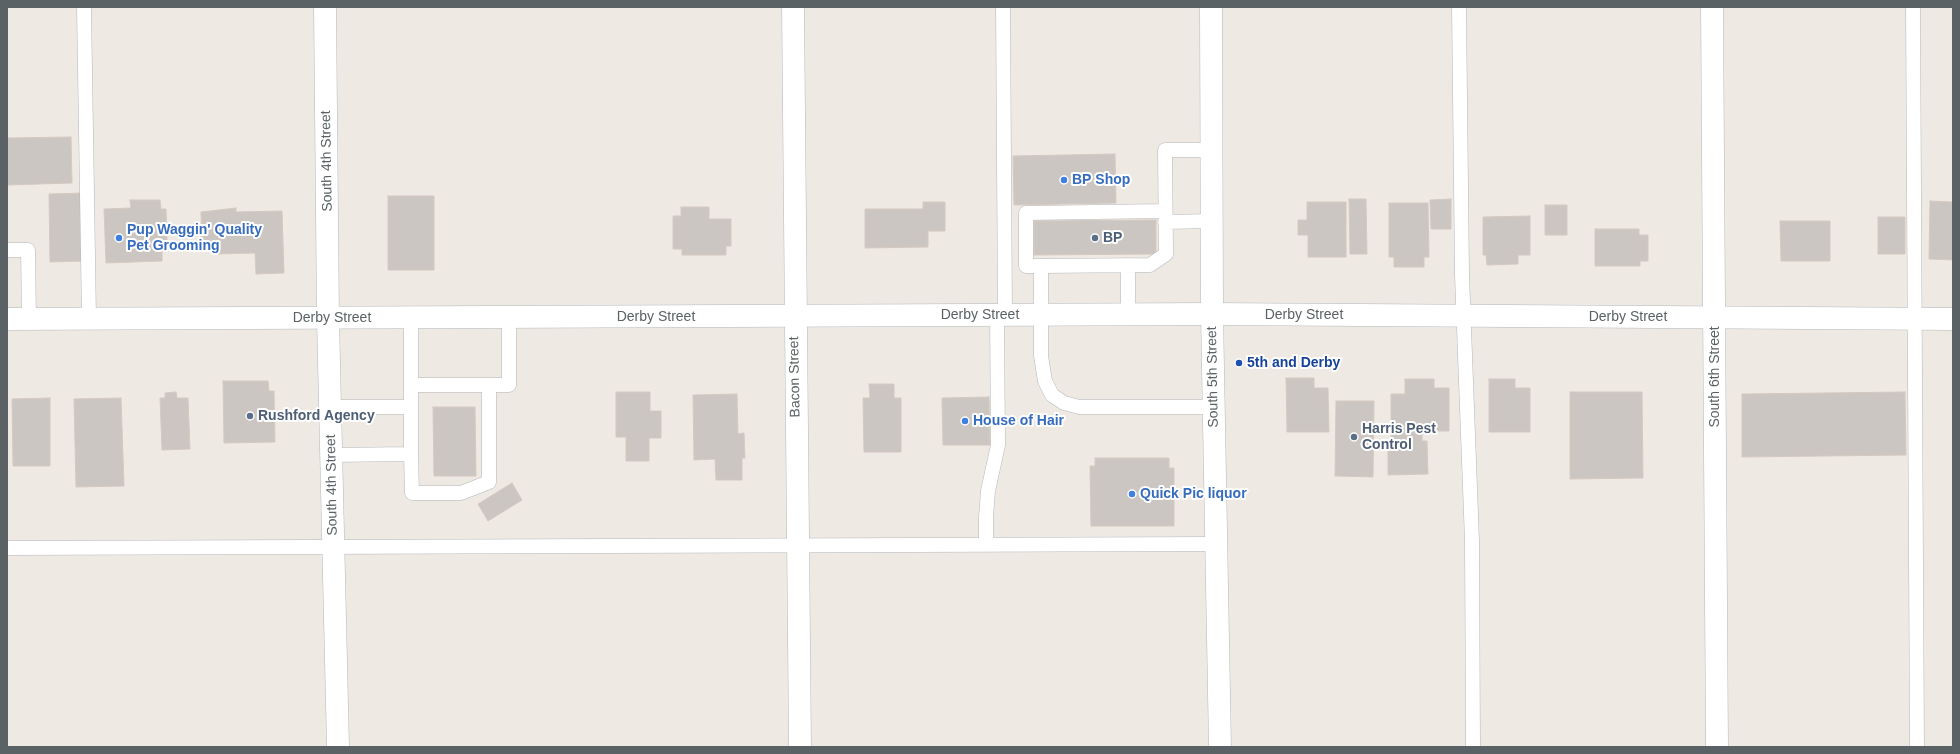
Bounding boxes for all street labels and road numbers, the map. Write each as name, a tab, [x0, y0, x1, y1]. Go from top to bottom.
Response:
street label: South 4th Street	[318, 110, 336, 212]
street label: Derby Street	[941, 307, 1019, 323]
street label: Derby Street	[1265, 307, 1343, 323]
street label: Derby Street	[617, 309, 695, 325]
street label: Derby Street	[1589, 309, 1667, 325]
street label: Derby Street	[293, 310, 371, 326]
street label: South 5th Street	[1204, 326, 1222, 428]
street label: South 6th Street	[1707, 326, 1723, 428]
street label: Bacon Street	[786, 336, 804, 418]
street label: South 4th Street	[323, 434, 341, 536]

